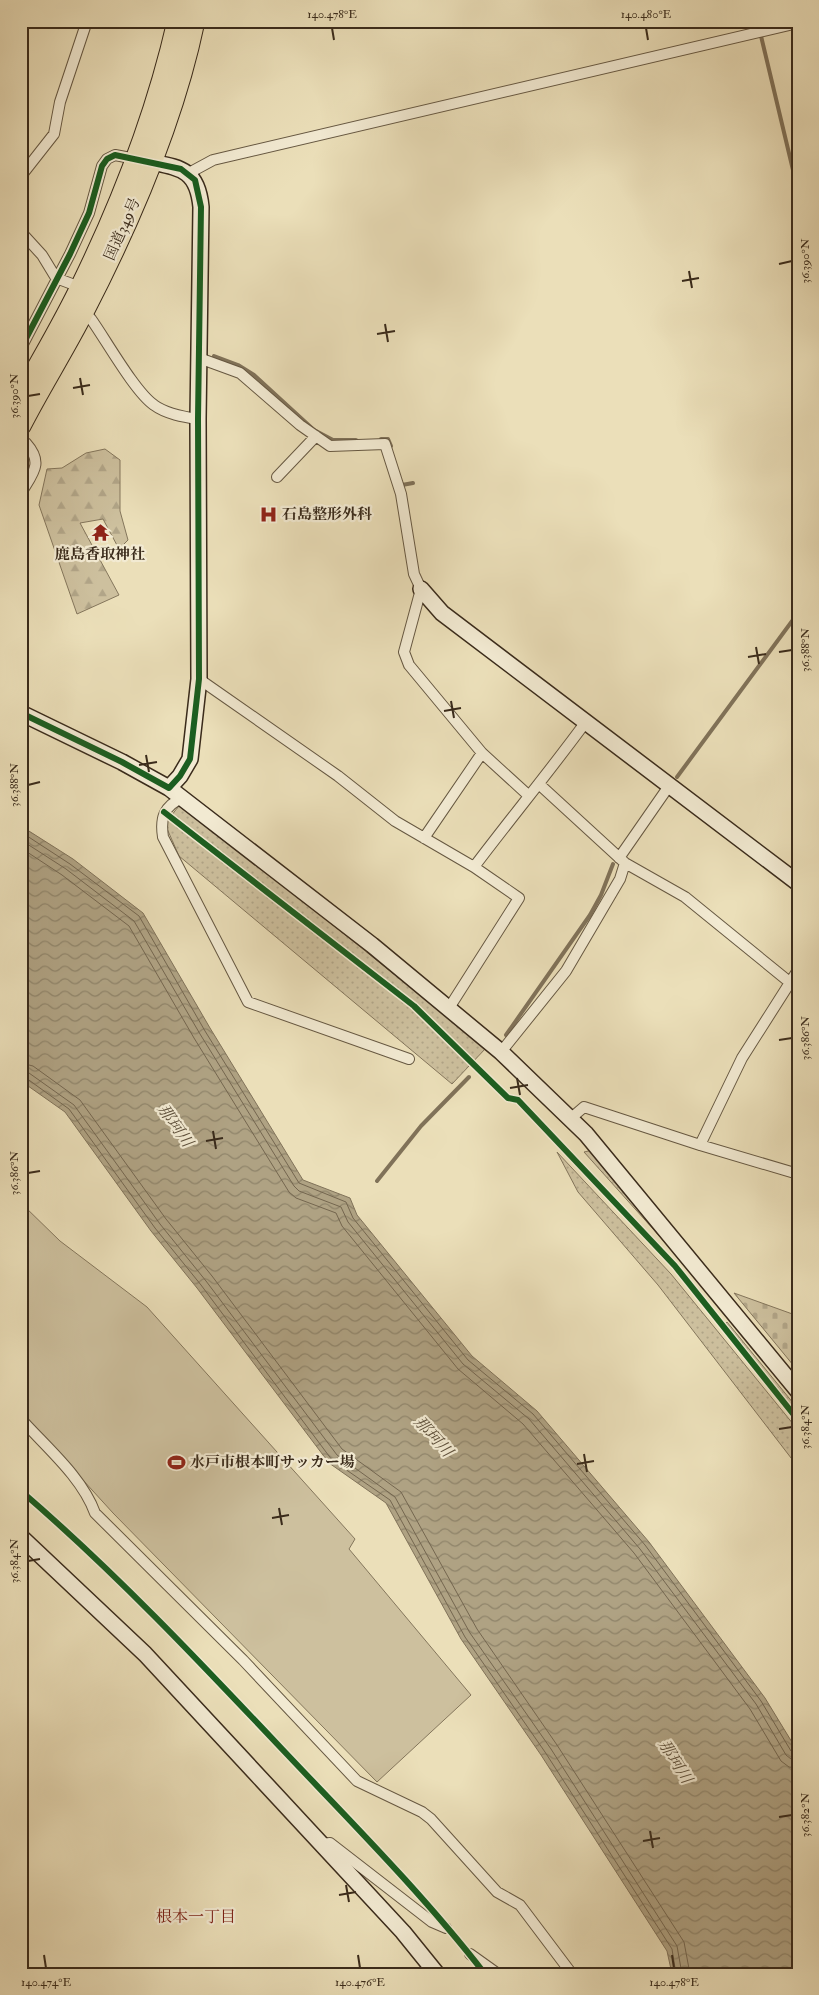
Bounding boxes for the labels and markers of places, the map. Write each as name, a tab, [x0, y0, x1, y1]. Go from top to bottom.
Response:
hospital icon: 石島整形外科	[258, 504, 278, 524]
place label: 石島整形外科	[282, 505, 372, 524]
temple icon: 鹿島香取神社	[90, 523, 110, 543]
place label: 鹿島香取神社	[55, 545, 145, 564]
sports icon: 水戸市根本町サッカー場	[166, 1452, 186, 1472]
place label: 水戸市根本町サッカー場	[190, 1453, 355, 1472]

